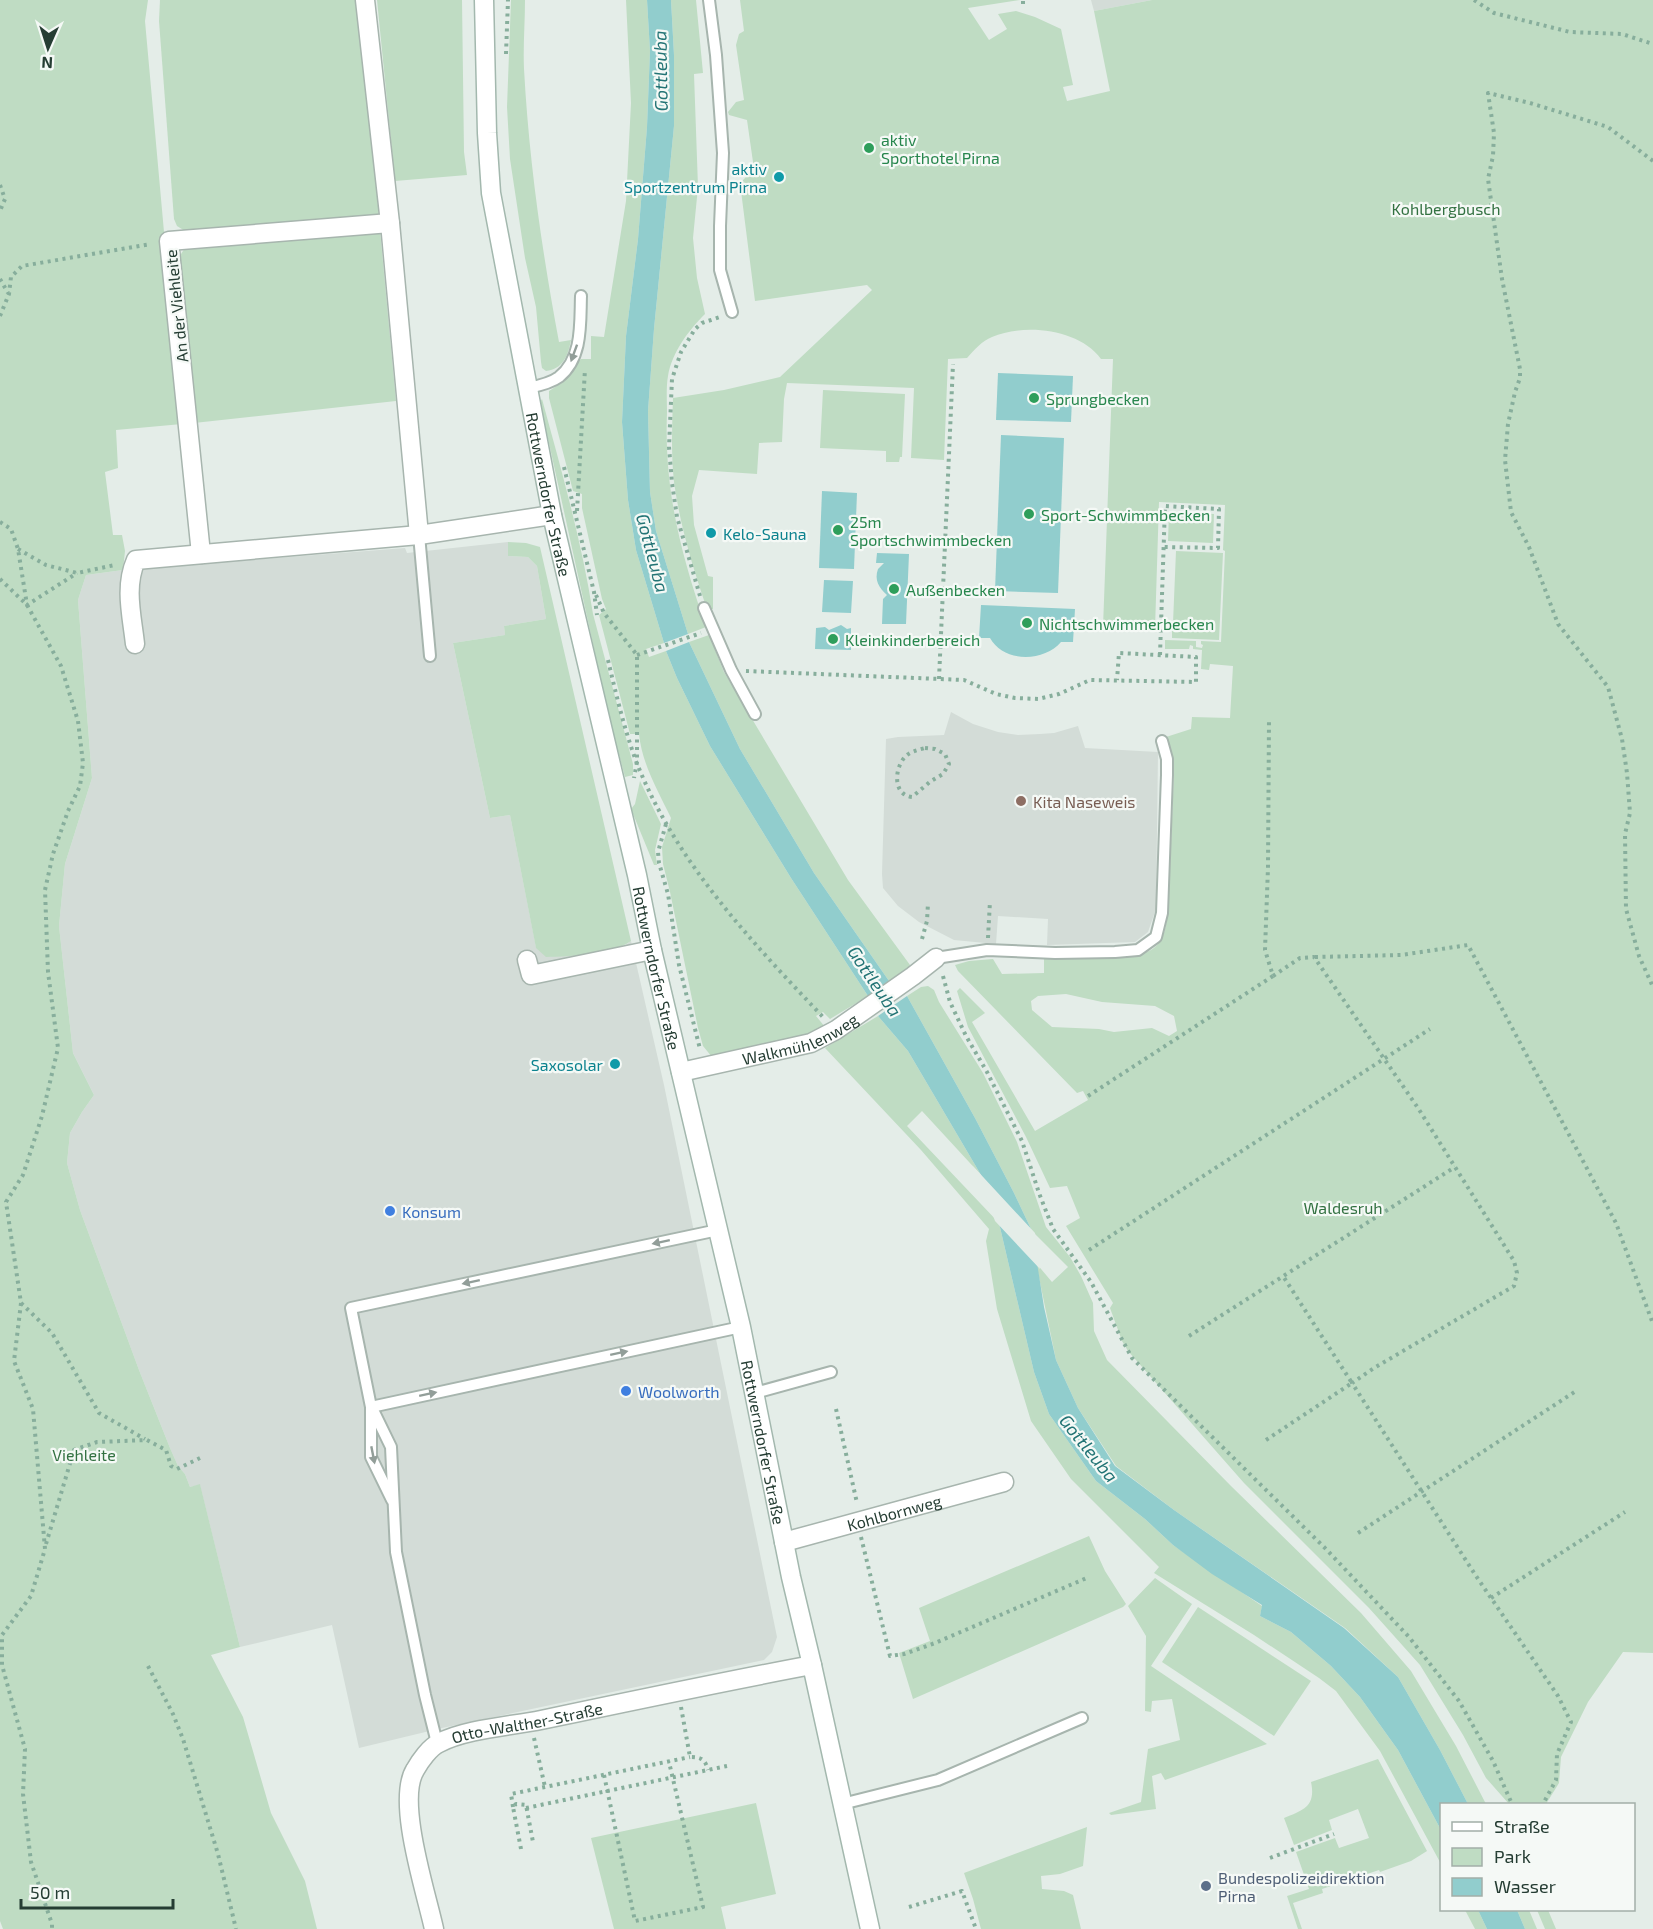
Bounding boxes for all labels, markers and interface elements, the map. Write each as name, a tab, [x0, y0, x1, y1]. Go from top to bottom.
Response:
north arrow	[18, 18, 78, 78]
water label: Gottleuba	[648, 30, 672, 112]
text: N	[41, 54, 53, 73]
place label: aktiv Sporthotel Pirna	[881, 130, 1000, 167]
marker: aktiv Sporthotel Pirna	[862, 141, 876, 155]
place label: aktiv Sportzentrum Pirna	[624, 159, 768, 196]
marker: aktiv Sportzentrum Pirna	[772, 170, 786, 184]
park label: Kohlbergbusch	[1392, 199, 1500, 218]
street label: An der Viehleite	[161, 249, 191, 363]
one-way arrow	[569, 344, 578, 362]
place label: Sprungbecken	[1046, 389, 1149, 408]
marker: Sprungbecken	[1027, 391, 1041, 405]
street label: Rottwerndorfer Straße	[523, 411, 576, 578]
place label: Sport-Schwimmbecken	[1041, 505, 1210, 524]
marker: Sport-Schwimmbecken	[1022, 507, 1036, 521]
water label: Gottleuba	[632, 511, 674, 595]
place label: 25m Sportschwimmbecken	[850, 512, 1012, 549]
marker: 25m Sportschwimmbecken	[831, 523, 845, 537]
place label: Kelo-Sauna	[723, 524, 807, 543]
marker: Kelo-Sauna	[704, 526, 718, 540]
place label: Außenbecken	[906, 580, 1005, 599]
marker: Außenbecken	[887, 582, 901, 596]
place label: Nichtschwimmerbecken	[1039, 614, 1214, 633]
marker: Nichtschwimmerbecken	[1020, 616, 1034, 630]
place label: Kleinkinderbereich	[845, 630, 980, 649]
marker: Kleinkinderbereich	[826, 632, 840, 646]
place label: Kita Naseweis	[1033, 792, 1135, 811]
marker: Kita Naseweis	[1014, 794, 1028, 808]
street label: Rottwerndorfer Straße	[630, 885, 685, 1052]
water label: Gottleuba	[843, 941, 907, 1021]
street label: Walkmühlenweg	[740, 1008, 861, 1068]
place label: Saxosolar	[531, 1055, 604, 1074]
marker: Saxosolar	[608, 1057, 622, 1071]
park label: Waldesruh	[1303, 1198, 1383, 1217]
place label: Konsum	[402, 1202, 461, 1221]
marker: Konsum	[383, 1204, 397, 1218]
one-way arrow	[652, 1237, 671, 1247]
one-way arrow	[461, 1278, 480, 1288]
one-way arrow	[609, 1348, 628, 1357]
street label: Rottwerndorfer Straße	[738, 1358, 790, 1526]
place label: Woolworth	[638, 1382, 720, 1401]
marker: Woolworth	[619, 1384, 633, 1398]
one-way arrow	[419, 1389, 437, 1399]
water label: Gottleuba	[1055, 1410, 1123, 1486]
park label: Viehleite	[52, 1445, 116, 1464]
one-way arrow	[369, 1446, 378, 1465]
street label: Kohlbornweg	[845, 1490, 943, 1534]
street label: Otto-Walther-Straße	[449, 1698, 604, 1746]
legend	[1440, 1803, 1635, 1911]
text: Straße	[1494, 1815, 1550, 1837]
text: Park	[1494, 1845, 1531, 1867]
place label: Bundespolizeidirektion Pirna	[1218, 1868, 1385, 1905]
scale bar	[21, 1872, 172, 1910]
text: Wasser	[1494, 1875, 1556, 1897]
marker: Bundespolizeidirektion Pirna	[1199, 1879, 1213, 1893]
text: 50 m	[30, 1881, 70, 1903]

